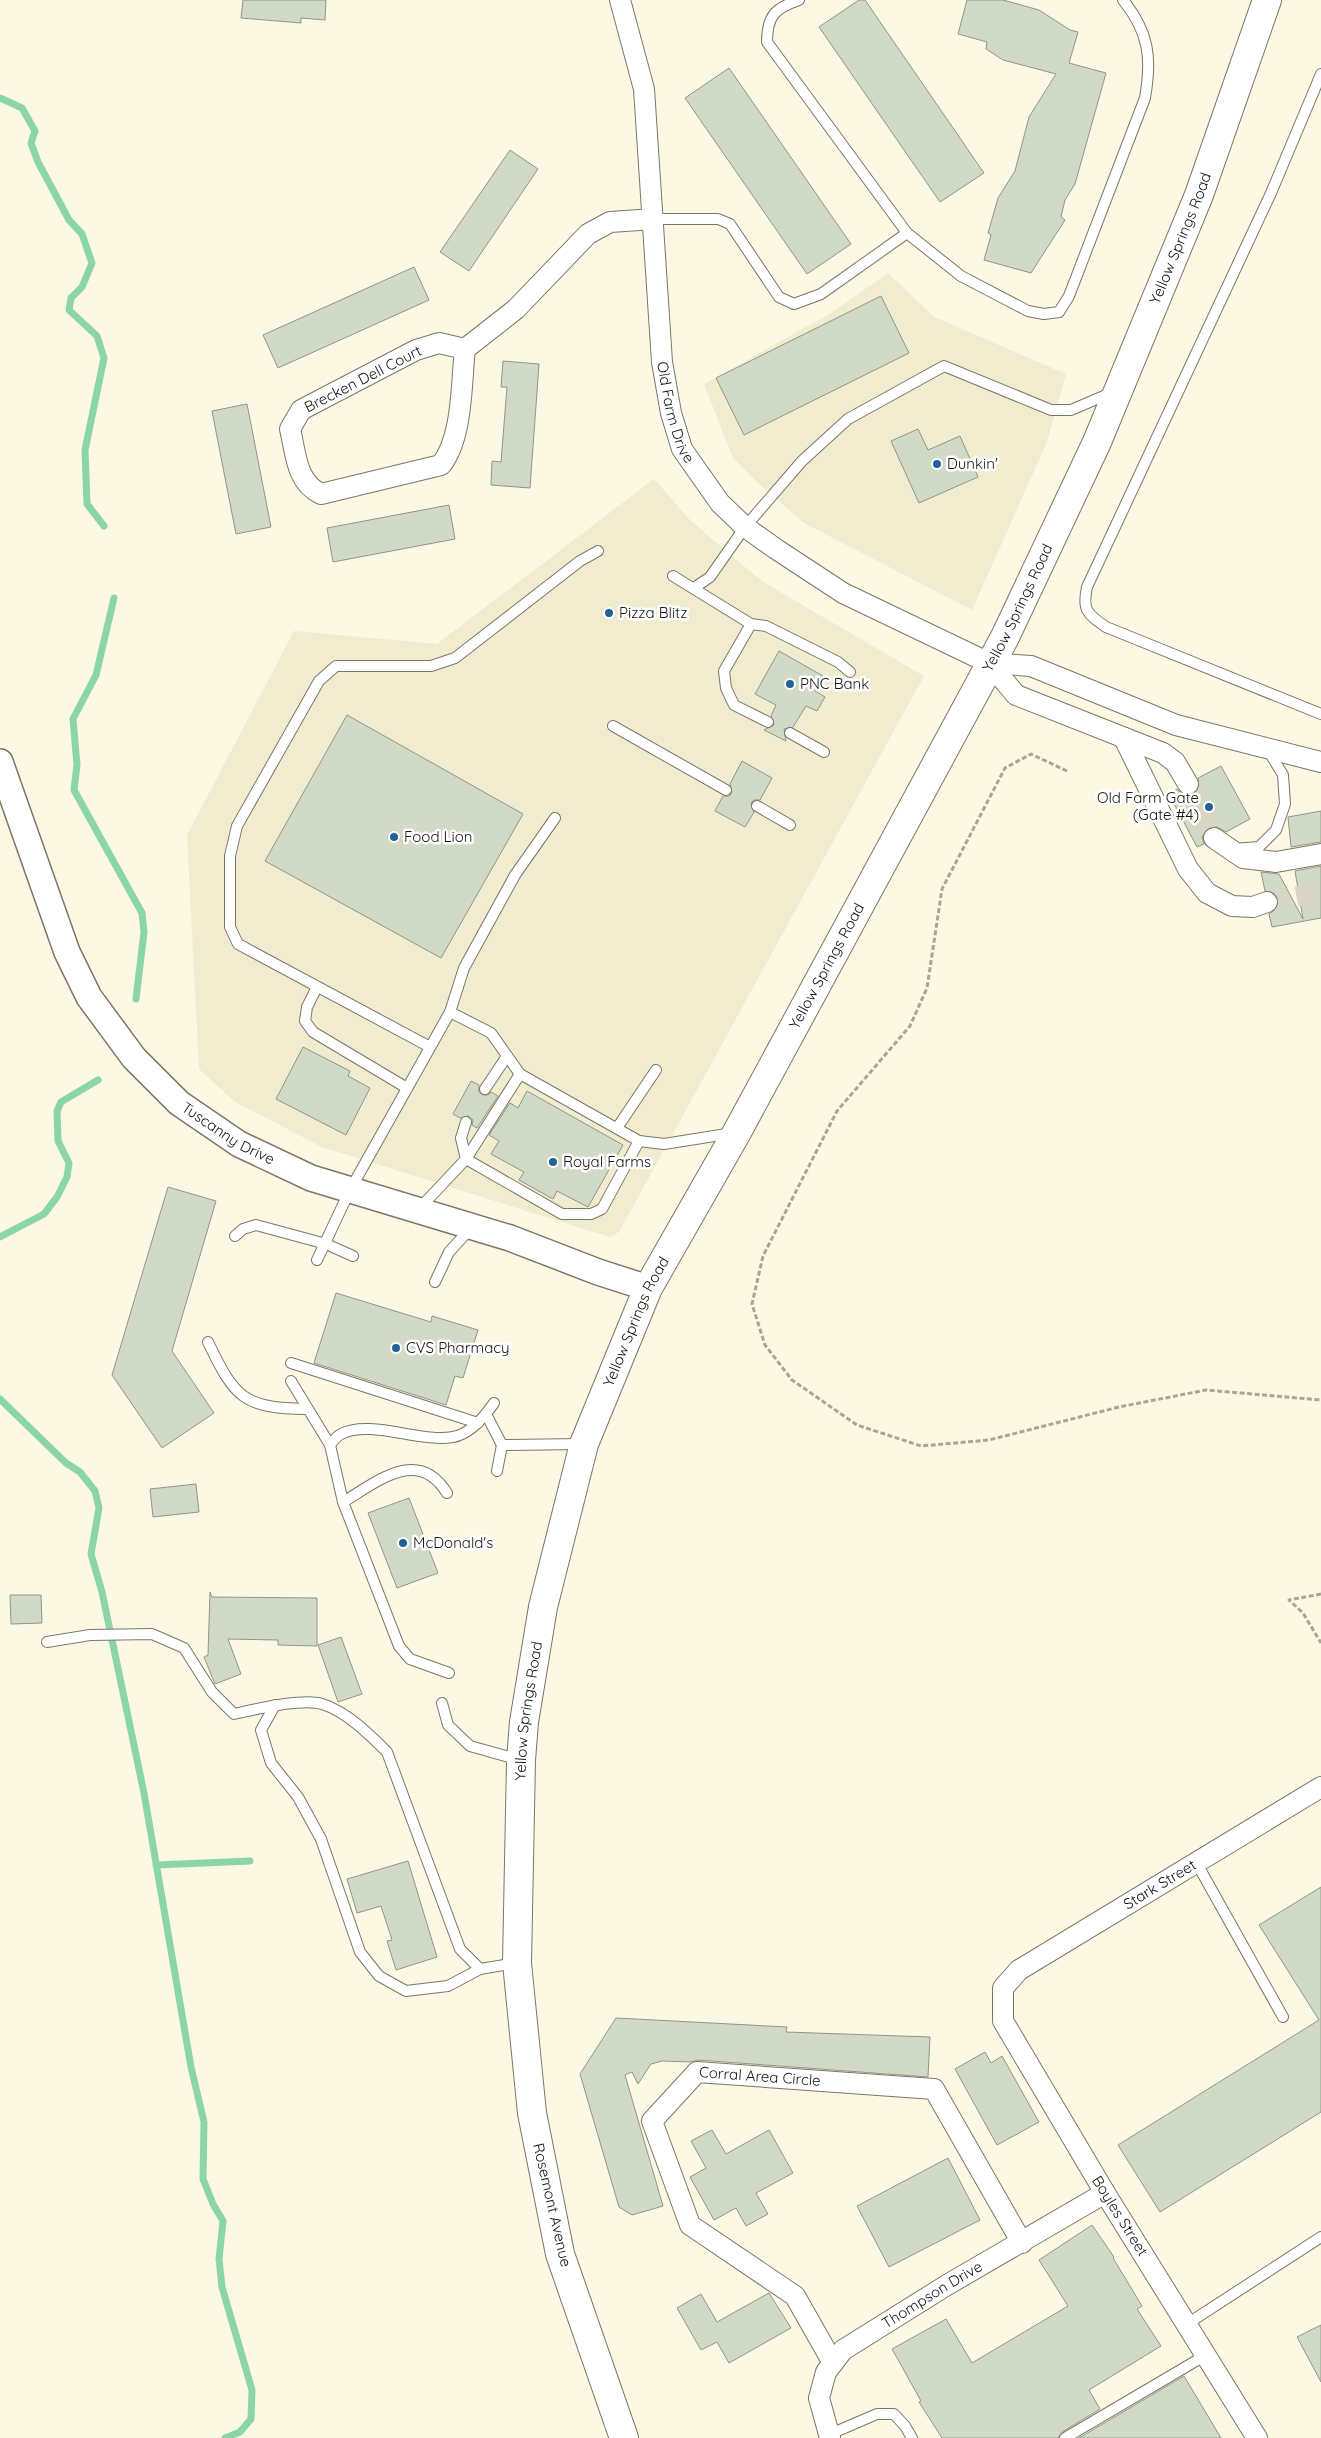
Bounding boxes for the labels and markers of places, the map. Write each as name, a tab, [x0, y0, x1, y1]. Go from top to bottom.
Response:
place label: Dunkin'	[947, 454, 998, 473]
marker: Dunkin'	[931, 458, 943, 470]
place label: Pizza Blitz	[619, 603, 687, 622]
marker: Pizza Blitz	[603, 607, 615, 619]
place label: PNC Bank	[800, 674, 869, 693]
marker: PNC Bank	[784, 678, 796, 690]
place label: Old Farm Gate (Gate #4)	[1097, 788, 1199, 824]
marker: Old Farm Gate (Gate #4)	[1203, 801, 1215, 813]
place label: Food Lion	[404, 827, 473, 846]
marker: Food Lion	[388, 831, 400, 843]
place label: Royal Farms	[563, 1152, 651, 1171]
marker: Royal Farms	[547, 1156, 559, 1168]
place label: CVS Pharmacy	[406, 1338, 510, 1357]
marker: CVS Pharmacy	[390, 1342, 402, 1354]
place label: McDonald's	[413, 1533, 493, 1552]
marker: McDonald's	[397, 1537, 409, 1549]

